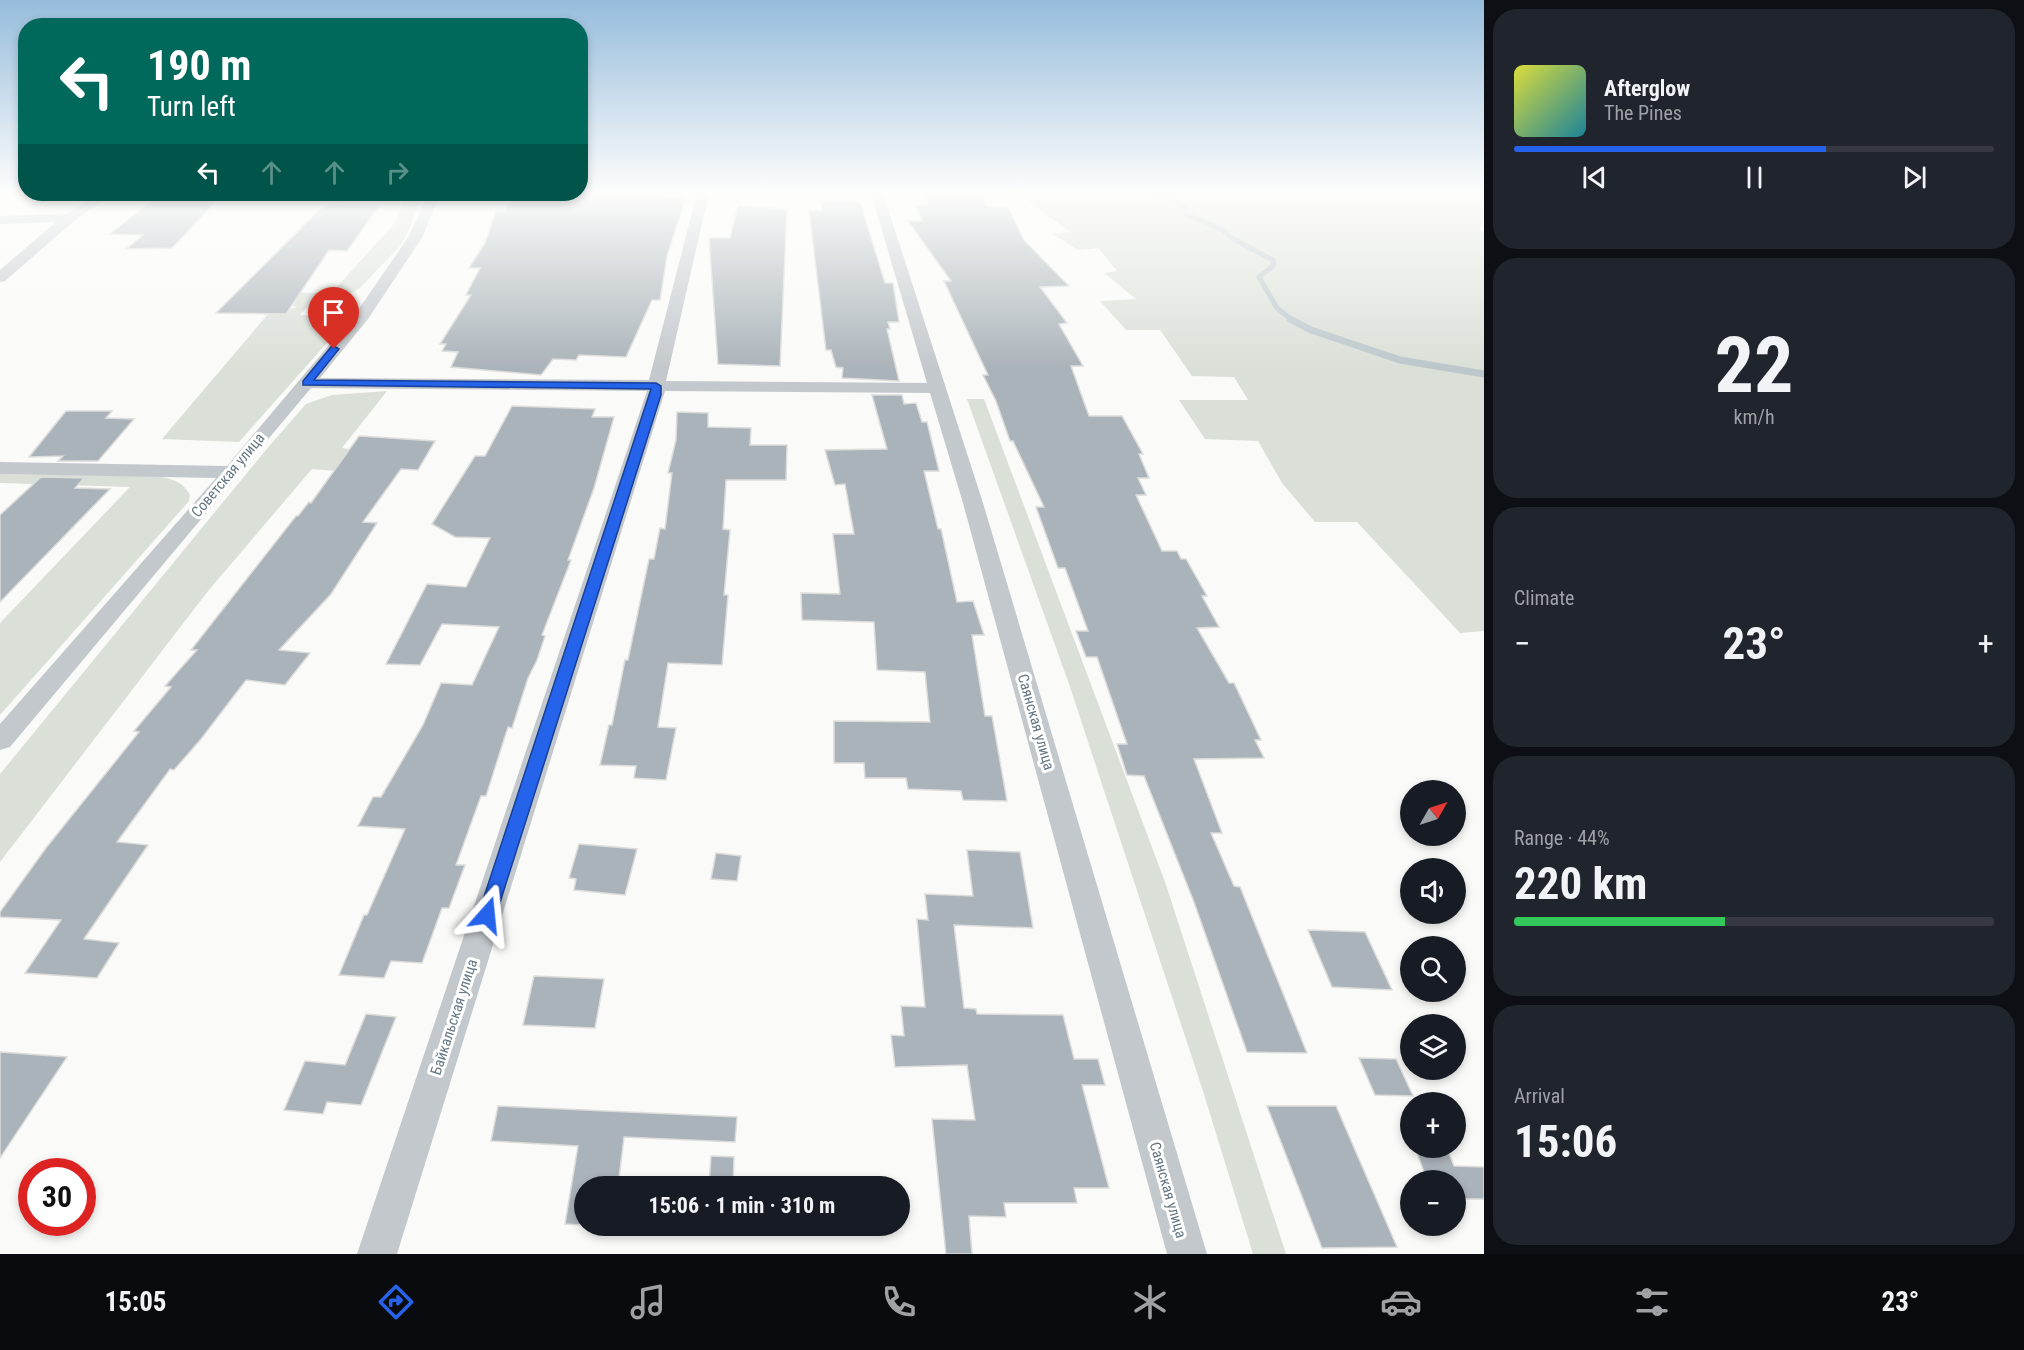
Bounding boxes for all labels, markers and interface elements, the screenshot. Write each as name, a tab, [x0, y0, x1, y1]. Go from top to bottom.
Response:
text: 190 m	[147, 41, 252, 90]
icon: left	[48, 42, 126, 120]
text: Afterglow	[1604, 76, 1690, 101]
text: Turn left	[147, 91, 236, 123]
text: The Pines	[1604, 101, 1682, 125]
icon: left	[192, 156, 225, 189]
icon: ahead	[255, 156, 288, 189]
icon: ahead	[318, 156, 351, 189]
icon: right	[381, 156, 414, 189]
icon: previous	[1578, 161, 1611, 194]
icon: pause	[1738, 161, 1771, 194]
icon: next	[1898, 161, 1931, 194]
pin	[308, 287, 359, 349]
icon: arrive	[317, 296, 350, 329]
text: 22	[1715, 320, 1793, 411]
text: km/h	[1733, 405, 1775, 429]
street label: Советская улица	[187, 429, 269, 521]
text: Climate	[1514, 586, 1574, 610]
text: 23°	[1723, 617, 1786, 670]
text: −	[1514, 624, 1531, 663]
text: +	[1978, 624, 1994, 663]
street label: Саянская улица	[1014, 672, 1058, 772]
north arrow	[1400, 780, 1466, 846]
map controls	[1400, 780, 1466, 1236]
text: Range · 44%	[1514, 826, 1610, 850]
text: 220 km	[1514, 857, 1647, 910]
button: sound	[1400, 858, 1466, 924]
position arrow	[455, 883, 519, 947]
button: search	[1400, 936, 1466, 1002]
street label: Байкальская улица	[427, 957, 481, 1077]
button: layers	[1400, 1014, 1466, 1080]
text: Arrival	[1514, 1084, 1565, 1108]
button: +	[1400, 1092, 1466, 1158]
text: 15:06	[1514, 1115, 1617, 1168]
street label: Саянская улица	[1146, 1140, 1190, 1240]
speed limit sign: 30	[18, 1158, 96, 1236]
button: −	[1400, 1170, 1466, 1236]
text: 15:06 · 1 min · 310 m	[649, 1193, 835, 1218]
icon: directions	[375, 1281, 417, 1323]
icon: music	[627, 1281, 669, 1323]
icon: phone	[878, 1281, 920, 1323]
icon: climate	[1129, 1281, 1171, 1323]
icon: car	[1380, 1281, 1422, 1323]
icon: filters	[1631, 1281, 1673, 1323]
text: 15:05	[105, 1286, 166, 1318]
text: 23°	[1882, 1286, 1919, 1318]

